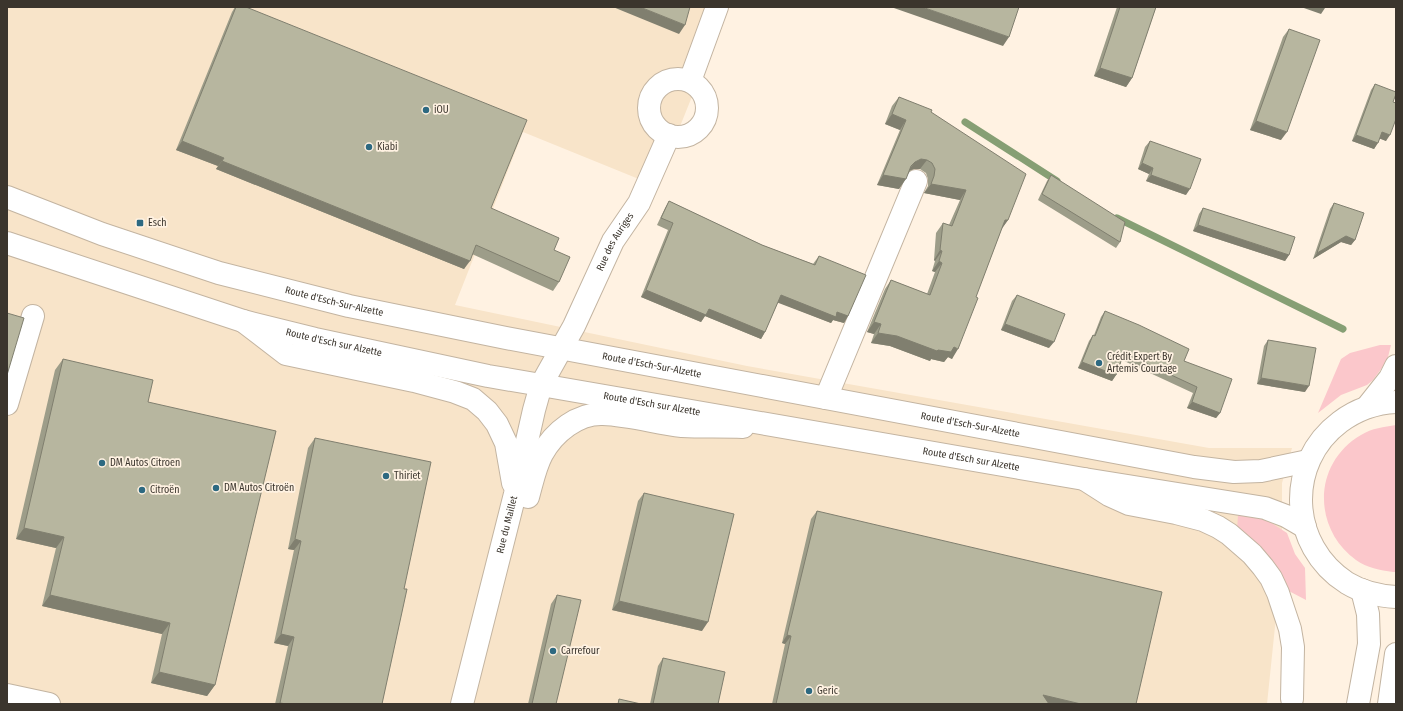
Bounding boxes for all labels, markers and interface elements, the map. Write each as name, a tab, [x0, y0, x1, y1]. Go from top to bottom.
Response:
place label: iOU	[434, 104, 449, 116]
marker: iOU	[421, 105, 431, 115]
place label: Kiabi	[377, 141, 398, 153]
marker: Kiabi	[364, 142, 374, 152]
street label: Rue des Auriges	[594, 211, 637, 273]
place label: Esch	[148, 217, 166, 229]
marker: Esch	[135, 218, 145, 228]
street label: Route d'Esch-Sur-Alzette	[284, 284, 384, 319]
street label: Route d'Esch sur Alzette	[285, 326, 383, 359]
street label: Route d'Esch-Sur-Alzette	[601, 350, 702, 381]
place label: Crédit Expert By Artemis Courtage	[1107, 351, 1177, 375]
marker: Crédit Expert By Artemis Courtage	[1094, 358, 1104, 368]
street label: Route d'Esch sur Alzette	[603, 390, 701, 418]
street label: Route d'Esch-Sur-Alzette	[920, 410, 1021, 440]
street label: Route d'Esch sur Alzette	[922, 445, 1021, 474]
place label: DM Autos Citroen	[110, 457, 180, 469]
marker: DM Autos Citroen	[97, 458, 107, 468]
place label: Thiriet	[394, 470, 421, 482]
marker: Thiriet	[381, 471, 391, 481]
place label: DM Autos Citroën	[224, 482, 294, 494]
marker: DM Autos Citroën	[211, 483, 221, 493]
place label: Citroën	[150, 484, 180, 496]
marker: Citroën	[137, 485, 147, 495]
street label: Rue du Maillet	[494, 494, 520, 555]
place label: Carrefour	[561, 645, 600, 657]
marker: Carrefour	[548, 646, 558, 656]
place label: Geric	[817, 685, 839, 697]
marker: Geric	[804, 686, 814, 696]

